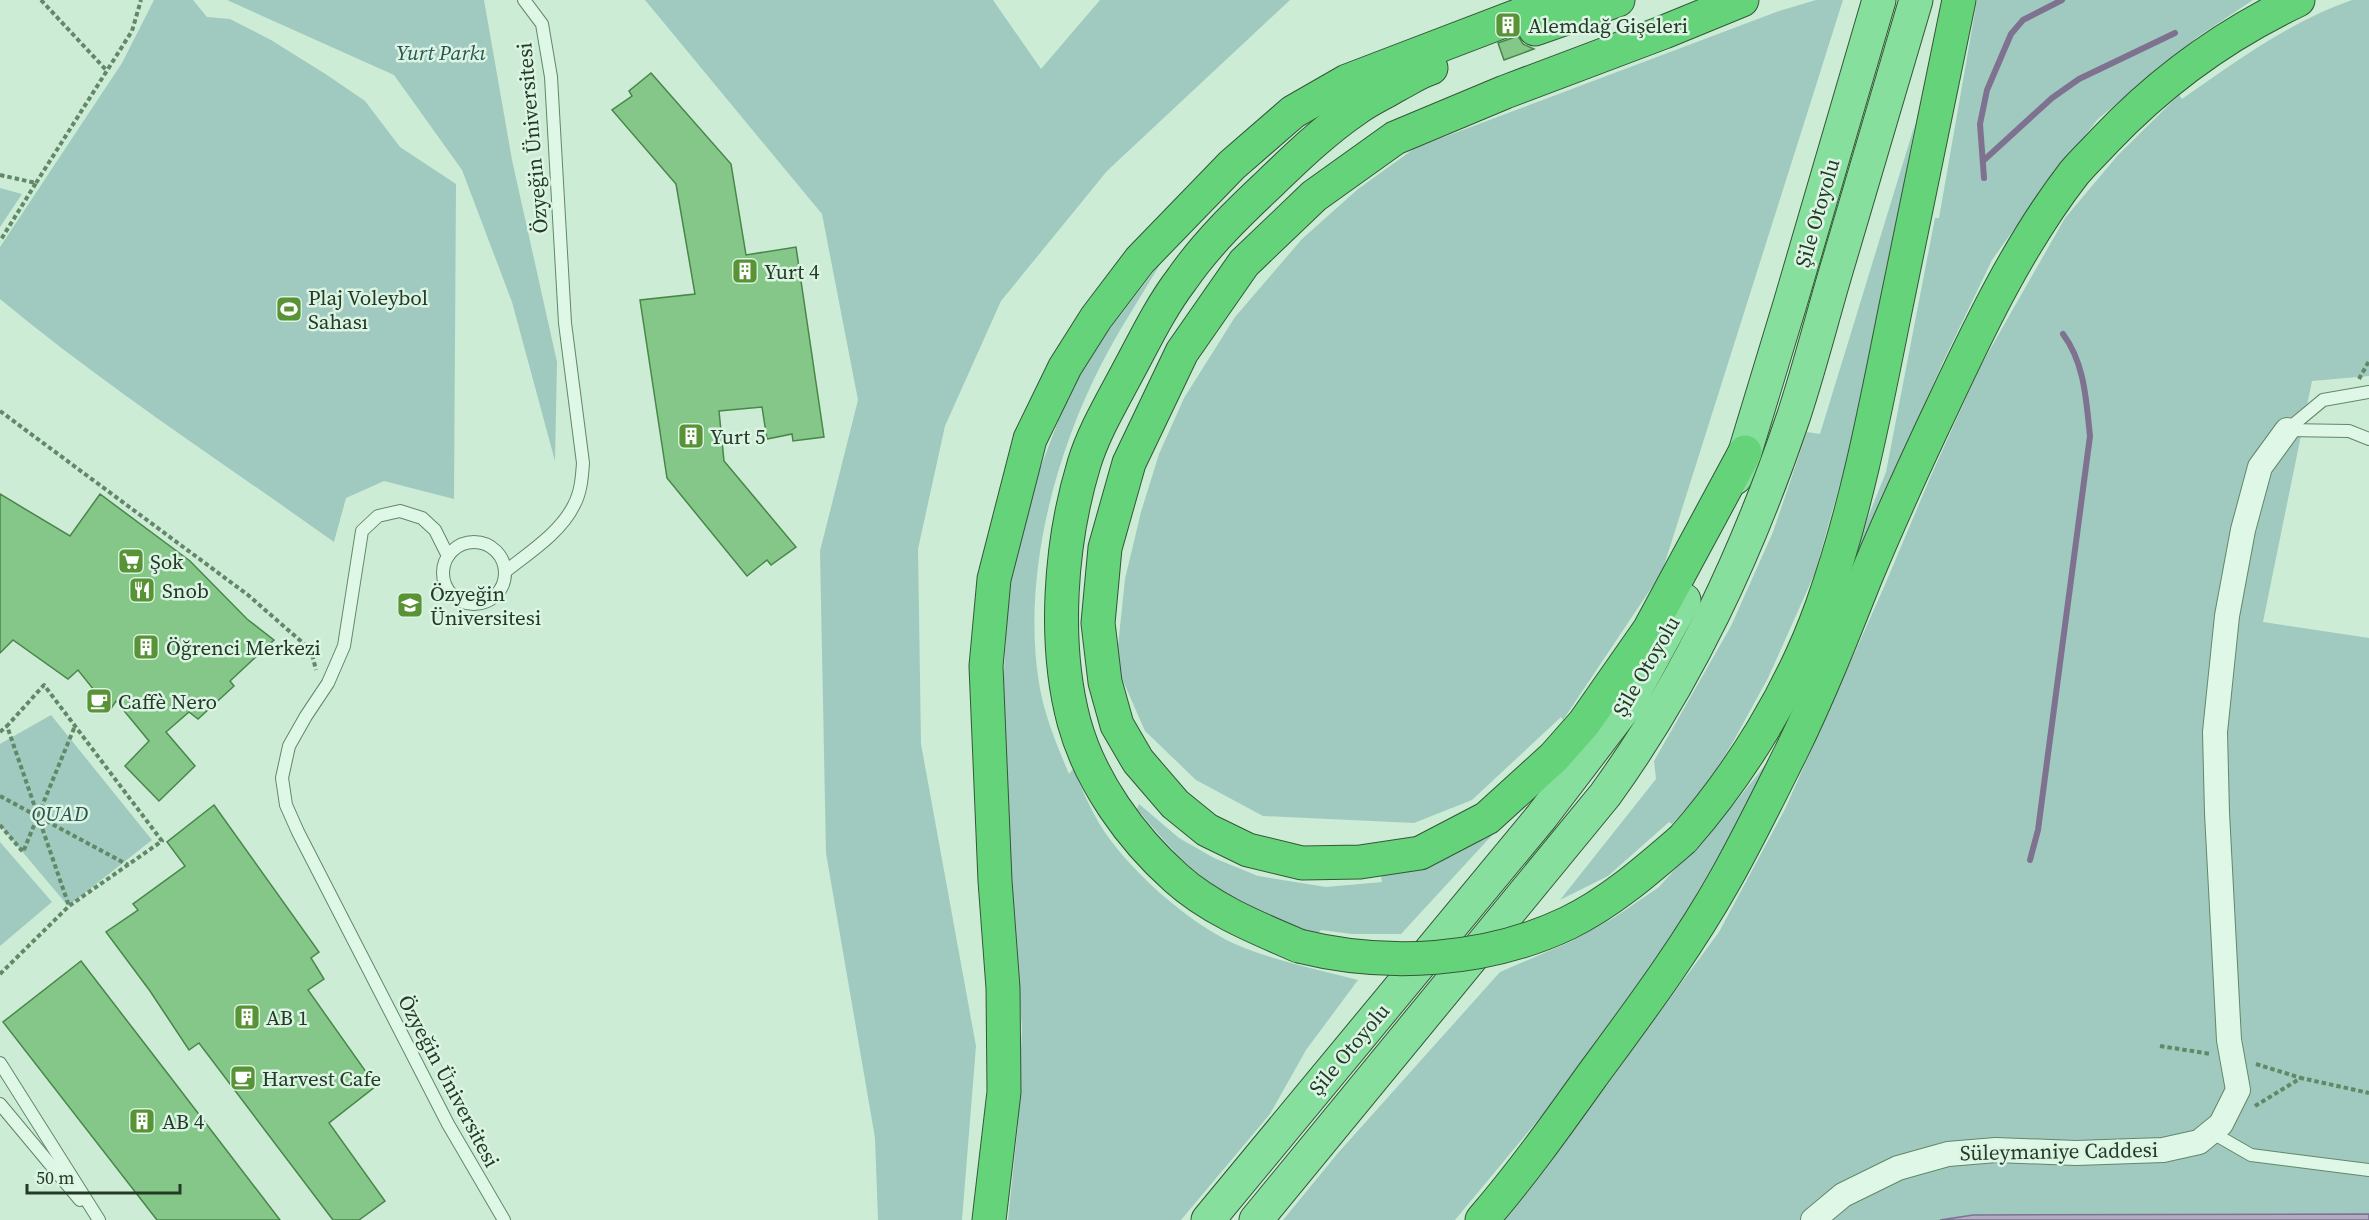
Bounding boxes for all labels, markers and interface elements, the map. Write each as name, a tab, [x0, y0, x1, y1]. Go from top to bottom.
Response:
building icon: Alemdağ Gişeleri	[1493, 10, 1523, 40]
place label: Alemdağ Gişeleri	[1528, 11, 1688, 40]
park label: Yurt Parkı	[396, 38, 486, 67]
street label: Özyeğin Üniversitesi	[509, 41, 555, 235]
street label: Şile Otoyolu	[1788, 155, 1846, 271]
building icon: Yurt 4	[730, 256, 760, 286]
place label: Yurt 4	[764, 257, 820, 286]
place label: Plaj Voleybol Sahası	[308, 283, 428, 336]
sports icon: Plaj Voleybol Sahası	[274, 294, 304, 324]
building icon: Yurt 5	[676, 421, 706, 451]
place label: Yurt 5	[710, 422, 765, 451]
supermarket icon: Şok	[116, 546, 146, 576]
place label: Şok	[150, 547, 184, 576]
restaurant icon: Snob	[127, 575, 157, 605]
place label: Snob	[162, 576, 209, 605]
place label: Özyeğin Üniversitesi	[430, 579, 541, 632]
school or university icon: Özyeğin Üniversitesi	[395, 590, 425, 620]
street label: Şile Otoyolu	[1605, 610, 1687, 722]
building icon: Öğrenci Merkezi	[131, 632, 161, 662]
place label: Öğrenci Merkezi	[166, 633, 321, 662]
cafe icon: Caffè Nero	[84, 686, 114, 716]
place label: Caffè Nero	[118, 687, 217, 716]
park label: QUAD	[32, 799, 88, 828]
street label: Özyeğin Üniversitesi	[391, 990, 507, 1172]
street label: Şile Otoyolu	[1302, 997, 1396, 1101]
building icon: AB 1	[232, 1002, 262, 1032]
place label: AB 1	[266, 1003, 308, 1032]
cafe icon: Harvest Cafe	[228, 1063, 258, 1093]
place label: Harvest Cafe	[262, 1064, 381, 1093]
building icon: AB 4	[127, 1106, 157, 1136]
place label: AB 4	[162, 1107, 205, 1136]
street label: Süleymaniye Caddesi	[1960, 1135, 2158, 1167]
scale bar	[27, 1157, 180, 1195]
text: 50 m	[36, 1165, 74, 1190]

